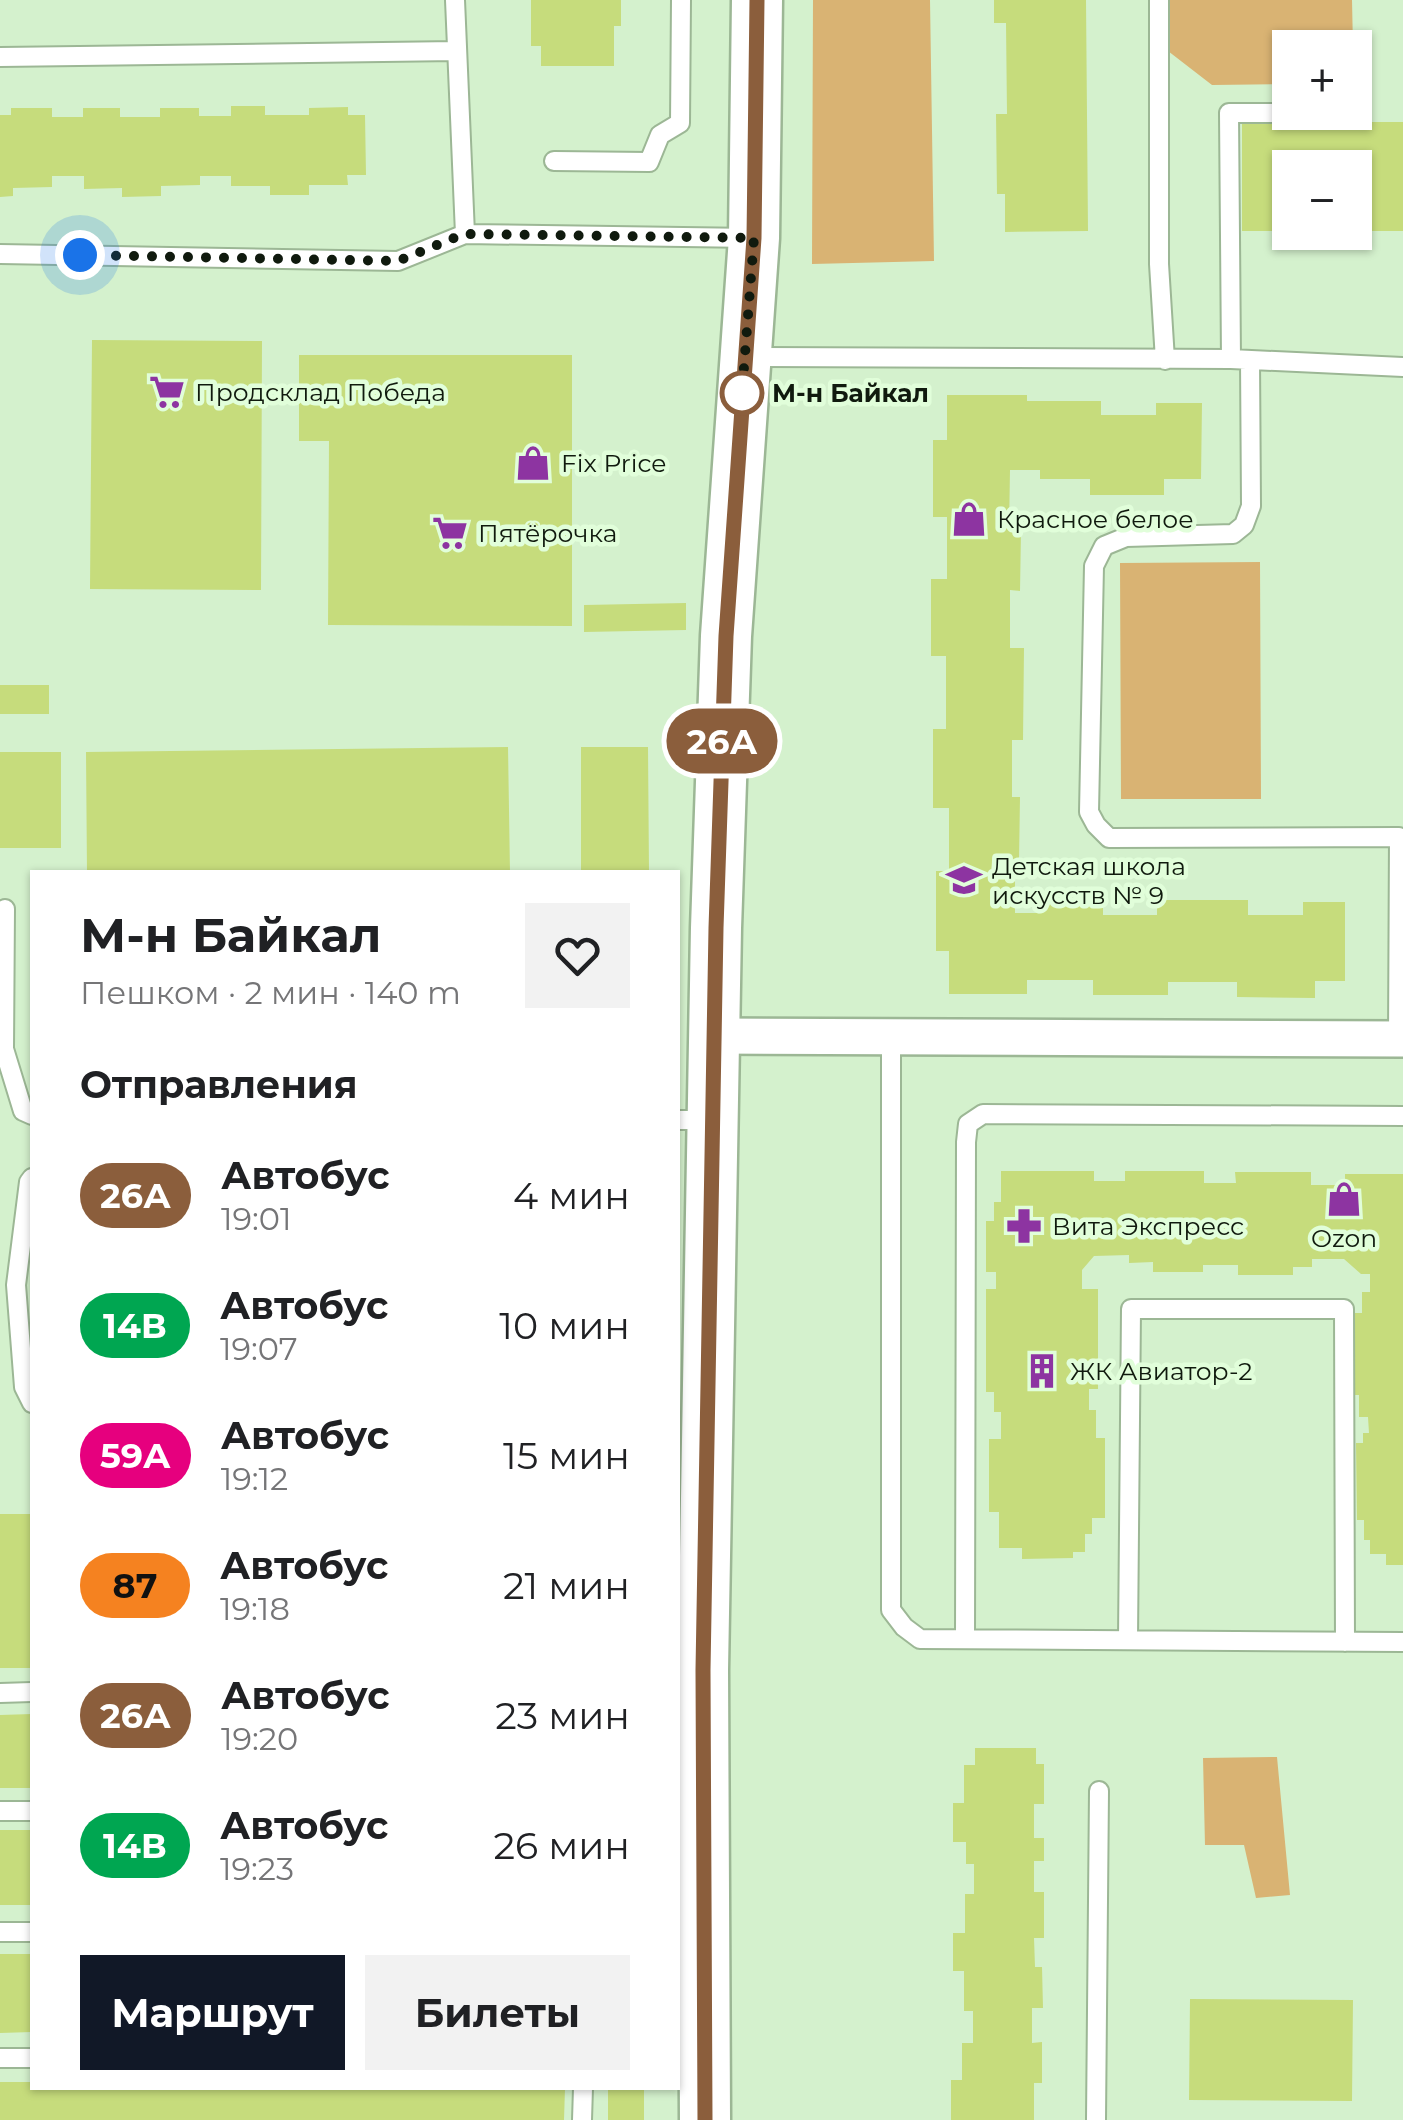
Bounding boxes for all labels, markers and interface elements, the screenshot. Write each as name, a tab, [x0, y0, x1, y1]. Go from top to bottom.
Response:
map controls	[1272, 30, 1372, 250]
button: +	[1272, 30, 1372, 130]
button: −	[1272, 150, 1372, 250]
your location	[55, 230, 105, 280]
marker: М-н Байкал	[721, 372, 763, 414]
supermarket icon: Продсклад Победа	[148, 373, 186, 411]
place label: Продсклад Победа	[195, 377, 446, 407]
place label: М-н Байкал	[772, 378, 929, 408]
shop icon: Fix Price	[514, 444, 552, 482]
place label: Fix Price	[561, 448, 666, 478]
shop icon: Красное белое	[950, 500, 988, 538]
place label: Красное белое	[997, 504, 1194, 534]
supermarket icon: Пятёрочка	[431, 514, 469, 552]
place label: Пятёрочка	[478, 518, 617, 548]
line badge: 26А	[664, 708, 780, 774]
text: 26А	[686, 720, 758, 763]
place label: Детская школа искусств № 9	[992, 851, 1186, 910]
school or university icon: Детская школа искусств № 9	[945, 861, 983, 899]
button: heart	[525, 903, 630, 1008]
text: М-н Байкал	[80, 906, 381, 964]
text: Пешком · 2 мин · 140 m	[80, 973, 461, 1012]
text: Отправления	[80, 1061, 358, 1108]
text: Автобус	[221, 1152, 390, 1199]
text: 4 мин	[513, 1172, 630, 1219]
text: 26А	[100, 1174, 171, 1217]
shop icon: Ozon	[1325, 1180, 1363, 1218]
text: 19:01	[221, 1199, 292, 1238]
pharmacy icon: Вита Экспресс	[1005, 1207, 1043, 1245]
place label: Вита Экспресс	[1052, 1211, 1244, 1241]
place label: Ozon	[1311, 1223, 1377, 1253]
text: Автобус	[220, 1282, 389, 1329]
text: 10 мин	[499, 1302, 630, 1349]
text: 14В	[103, 1304, 167, 1347]
text: 19:07	[220, 1329, 298, 1368]
building icon: ЖК Авиатор-2	[1023, 1352, 1061, 1390]
place label: ЖК Авиатор-2	[1070, 1356, 1252, 1386]
text: Автобус	[221, 1412, 389, 1459]
text: 15 мин	[503, 1432, 630, 1479]
text: 59А	[100, 1434, 171, 1477]
text: 19:12	[221, 1459, 288, 1498]
text: Автобус	[220, 1542, 389, 1589]
text: 21 мин	[503, 1562, 630, 1609]
text: 87	[113, 1564, 157, 1607]
text: 19:18	[220, 1589, 290, 1628]
text: Автобус	[221, 1672, 390, 1719]
text: 23 мин	[495, 1692, 630, 1739]
text: 26А	[100, 1694, 171, 1737]
text: 19:20	[221, 1719, 298, 1758]
text: Автобус	[220, 1802, 389, 1849]
text: 26 мин	[494, 1822, 630, 1869]
text: 14В	[103, 1824, 167, 1867]
text: 19:23	[220, 1849, 294, 1888]
button: Маршрут	[80, 1955, 345, 2070]
button: Билеты	[365, 1955, 630, 2070]

